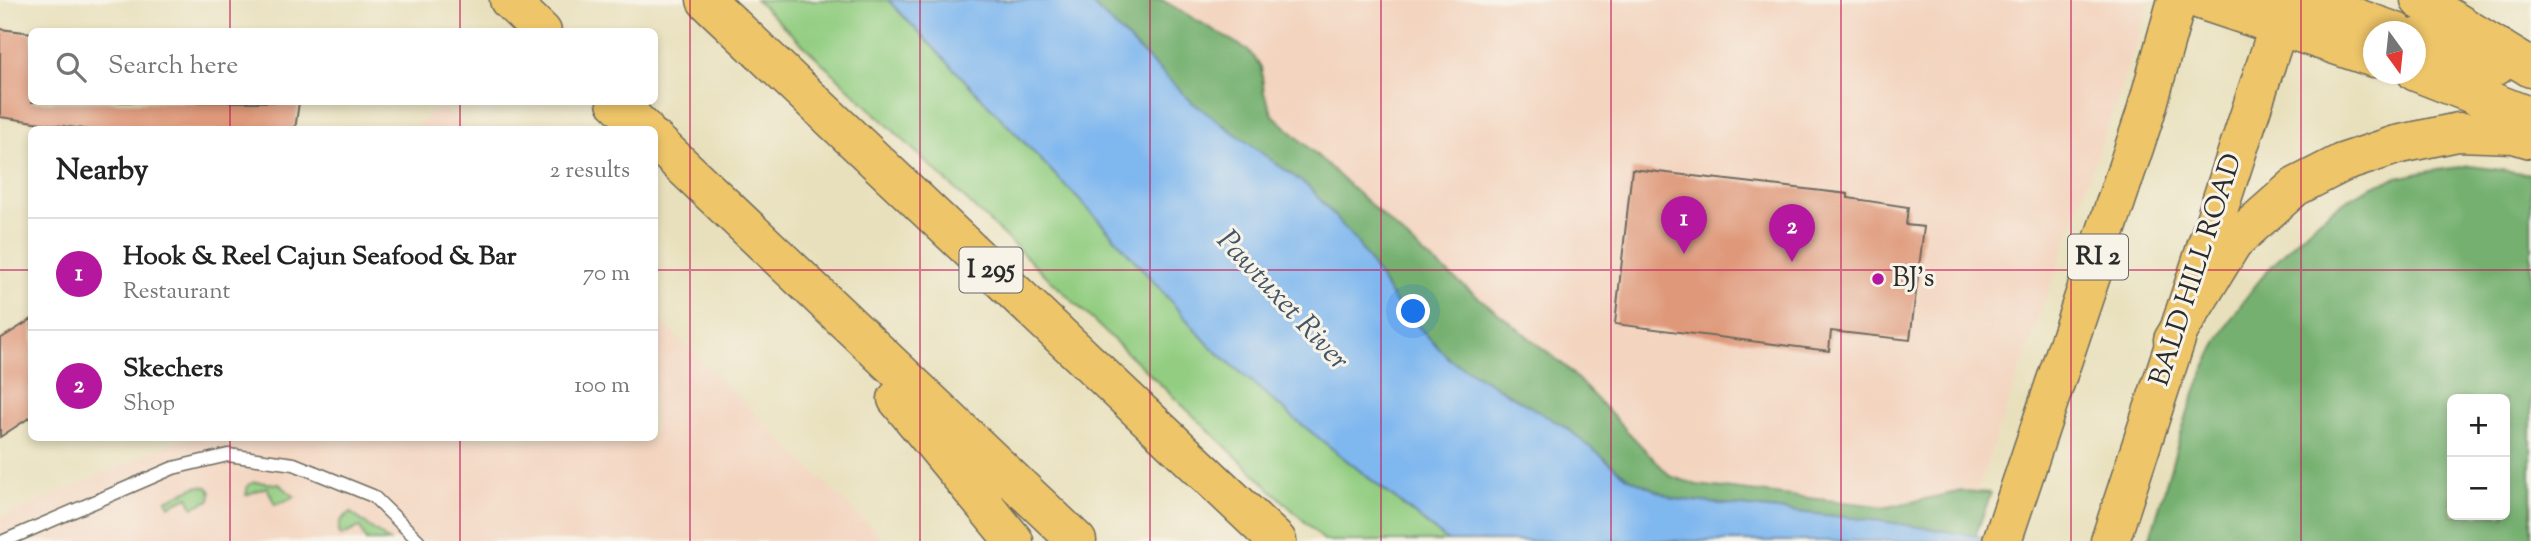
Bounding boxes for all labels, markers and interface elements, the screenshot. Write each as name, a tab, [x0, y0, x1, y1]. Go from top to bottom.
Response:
north arrow	[2363, 21, 2426, 84]
search box	[28, 28, 658, 105]
icon: search	[52, 48, 90, 86]
text: Search here	[108, 48, 238, 85]
street label: BALD HILL ROAD	[2141, 149, 2253, 391]
text: Nearby	[56, 150, 148, 193]
text: 2 results	[550, 155, 630, 188]
pin: 1	[1661, 196, 1707, 254]
pin: 2	[1769, 204, 1815, 262]
water label: Pawtuxet River	[1206, 221, 1359, 381]
road number: RI 2	[2068, 234, 2128, 280]
text: Hook & Reel Cajun Seafood & Bar	[123, 239, 517, 276]
road number: I 295	[960, 247, 1023, 292]
text: 1	[75, 258, 83, 291]
text: 70 m	[583, 258, 630, 291]
place label: BJ's	[1892, 259, 1935, 299]
marker: BJ's	[1870, 271, 1886, 287]
text: Restaurant	[123, 276, 230, 309]
your location	[1396, 294, 1430, 328]
text: Skechers	[123, 351, 223, 388]
text: 2	[74, 370, 84, 403]
text: 100 m	[574, 370, 630, 403]
text: Shop	[123, 388, 175, 421]
map controls	[2447, 394, 2510, 520]
button: +	[2447, 394, 2510, 457]
button: −	[2447, 457, 2510, 520]

